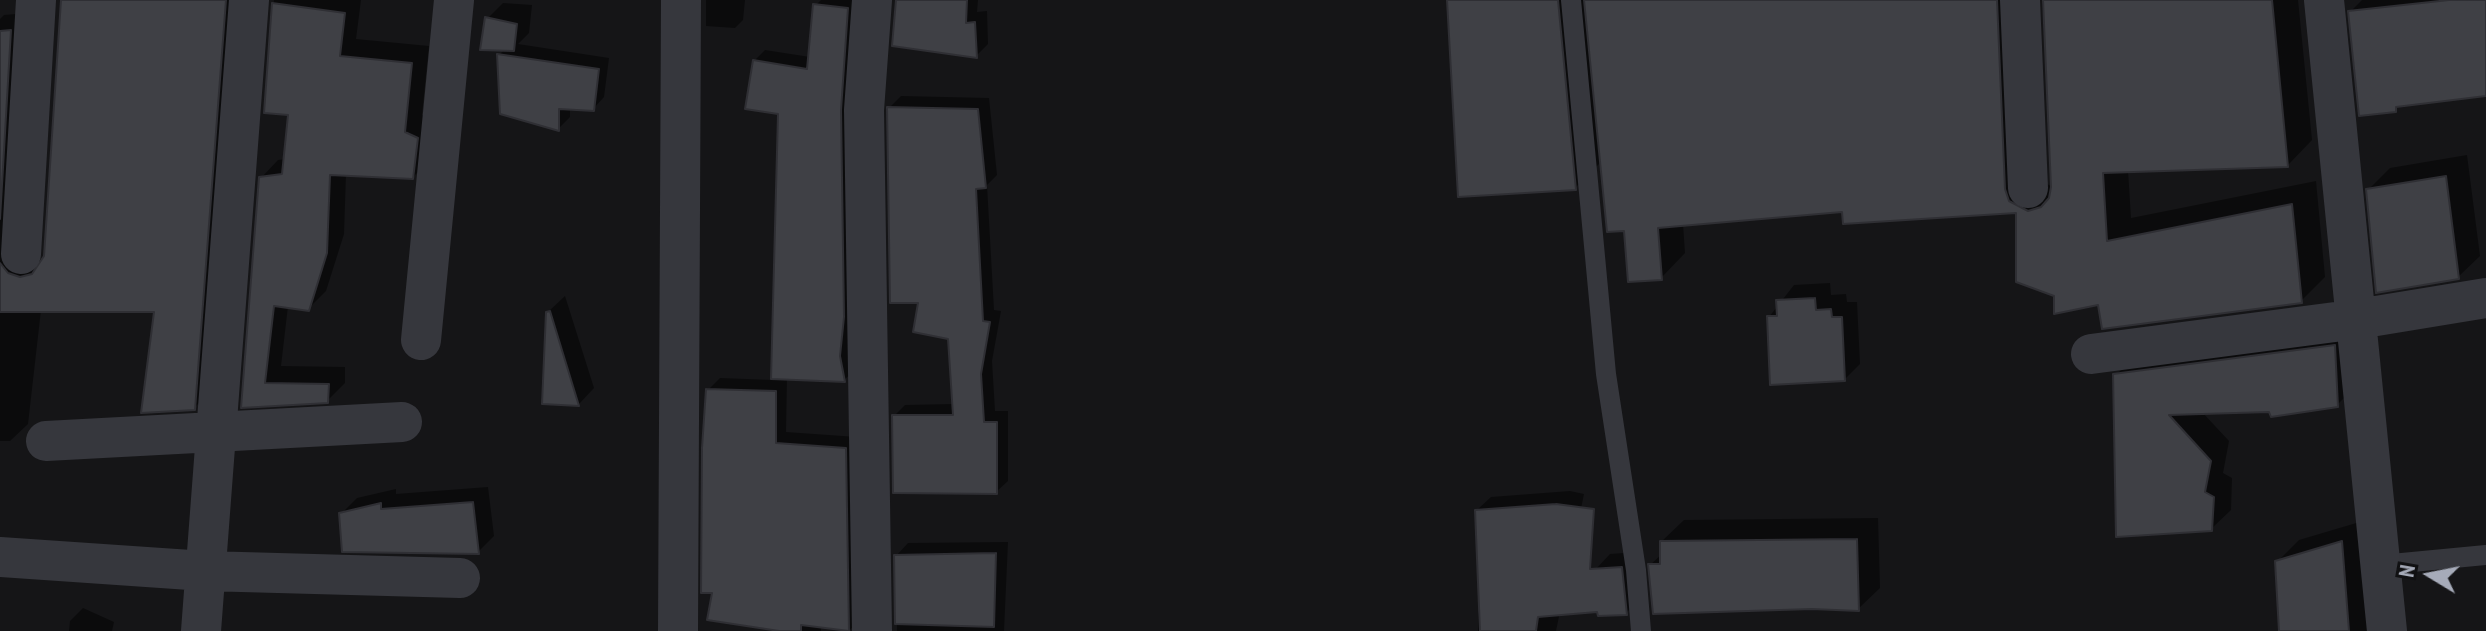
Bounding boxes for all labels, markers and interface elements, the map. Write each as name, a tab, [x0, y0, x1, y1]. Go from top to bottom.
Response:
north arrow	[2390, 535, 2470, 615]
text: N	[2392, 563, 2421, 579]

